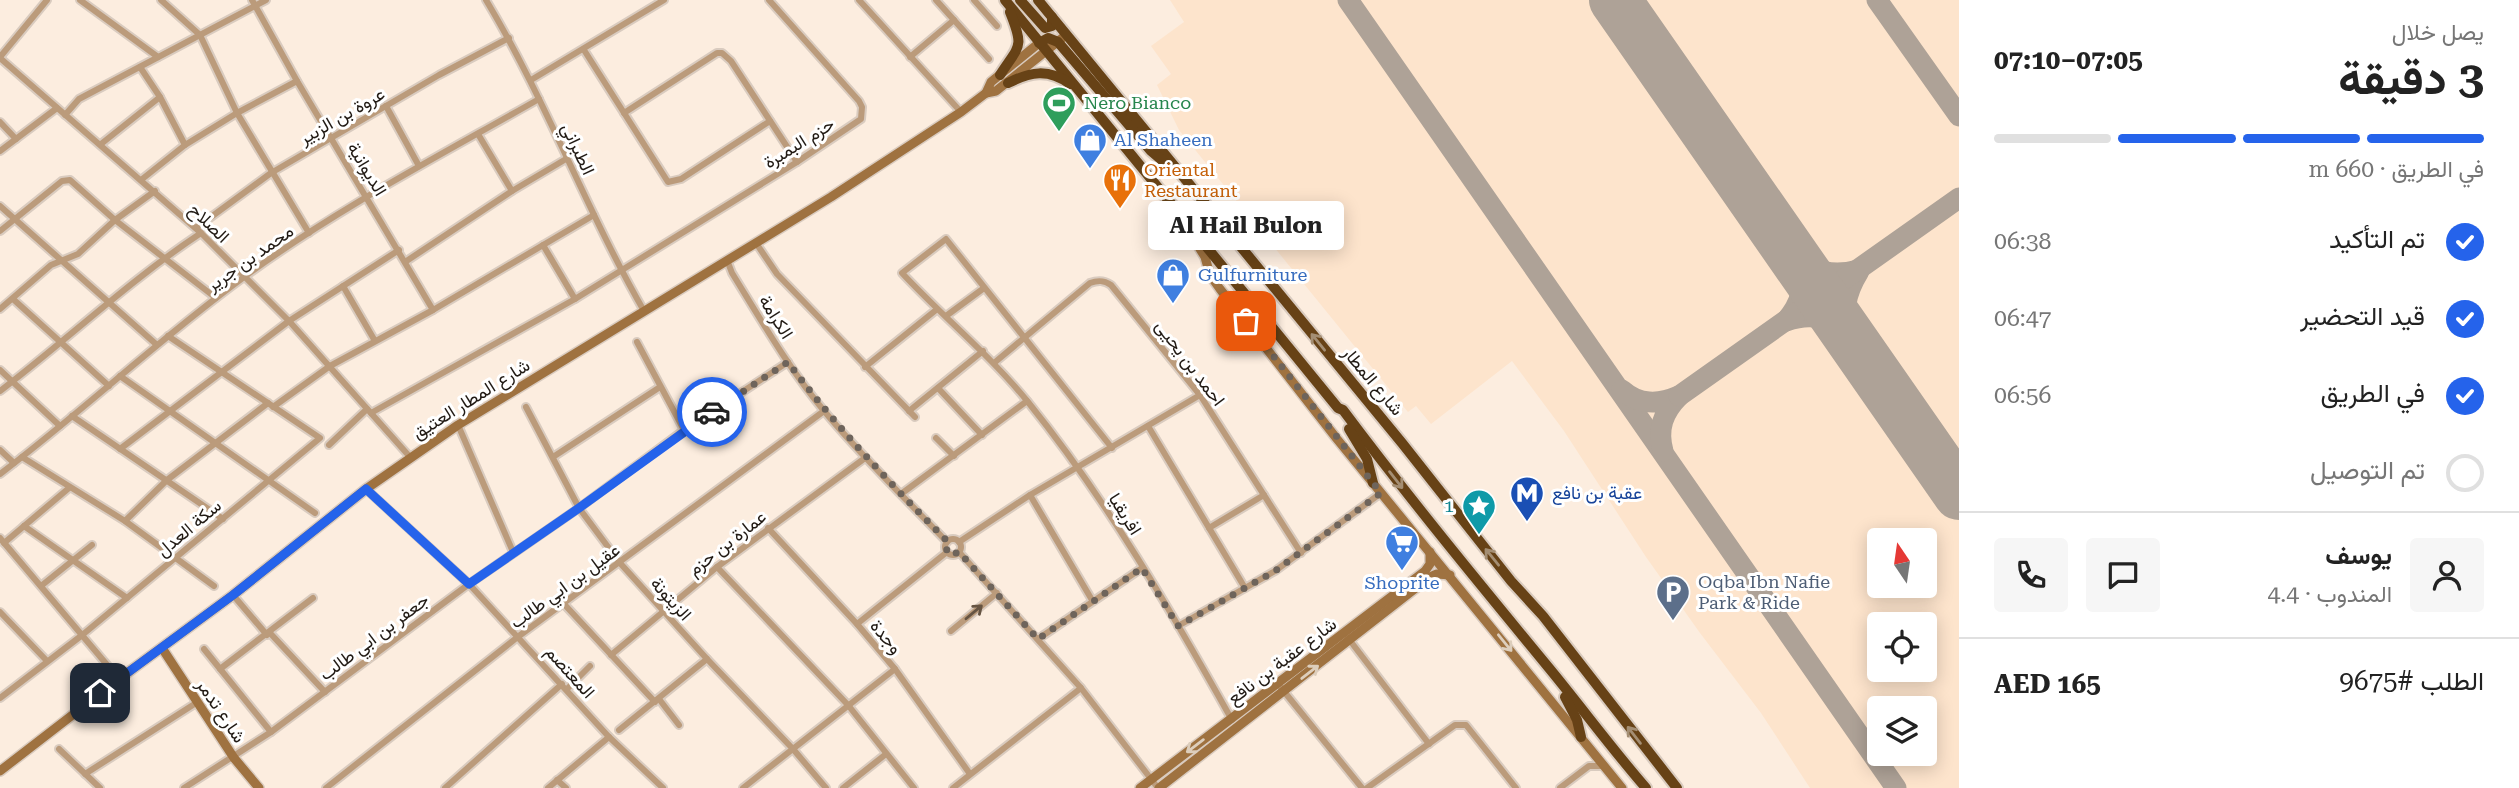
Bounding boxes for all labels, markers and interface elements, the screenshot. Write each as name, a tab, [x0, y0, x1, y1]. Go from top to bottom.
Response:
text: يصل خلال	[2392, 19, 2484, 46]
text: 07:05–07:10	[1994, 45, 2143, 75]
text: 3 دقيقة	[2338, 51, 2484, 105]
street label: عروة بن الزبير	[294, 83, 389, 150]
sports icon: Nero Bianco	[1040, 84, 1078, 133]
place label: Nero Bianco	[1084, 92, 1191, 113]
street label: حزم البمبرة	[760, 113, 839, 174]
street label: الطبراني	[553, 120, 599, 180]
shop icon: Al Shaheen	[1071, 121, 1109, 170]
place label: Al Shaheen	[1114, 129, 1213, 150]
street label: الديوانية	[342, 138, 392, 200]
text: في الطريق · 660 m	[2309, 156, 2484, 183]
place label: Oriental Restaurant	[1144, 159, 1238, 201]
restaurant icon: Oriental Restaurant	[1101, 161, 1139, 210]
street label: الصلاح	[183, 199, 234, 248]
callout: Al Hail Bulon	[1148, 202, 1344, 251]
text: Al Hail Bulon	[1169, 212, 1323, 239]
street label: محمد بن جرير	[201, 220, 298, 297]
icon: check	[2446, 223, 2484, 261]
text: تم التأكيد	[2329, 224, 2425, 254]
text: 06:38	[1994, 228, 2051, 255]
shop icon: Gulfurniture	[1154, 256, 1192, 305]
place label: Gulfurniture	[1198, 264, 1307, 285]
street label: الكرامة	[754, 291, 798, 343]
pin	[1216, 291, 1276, 351]
icon: check	[2446, 300, 2484, 338]
text: قيد التحضير	[2300, 301, 2425, 331]
icon: bag	[1227, 302, 1265, 340]
text: 06:47	[1994, 305, 2051, 332]
street label: احمد بن يحيى	[1150, 316, 1230, 410]
one-way arrow	[1310, 334, 1326, 352]
street label: شارع المطار	[1336, 341, 1408, 421]
street label: شارع المطار العتيق	[408, 354, 534, 445]
courier	[677, 377, 747, 447]
icon: check	[2446, 377, 2484, 415]
text: في الطريق	[2320, 378, 2425, 408]
text: 06:56	[1994, 382, 2051, 409]
icon: car	[693, 393, 731, 431]
text: تم التوصيل	[2310, 455, 2425, 485]
one-way arrow	[1388, 471, 1403, 489]
metro station icon: عقبة بن نافع	[1508, 474, 1546, 523]
place label: عقبة بن نافع	[1552, 482, 1642, 505]
place icon: 1	[1460, 487, 1498, 536]
street label: افريقيا	[1104, 489, 1146, 539]
street label: سكة العدل	[152, 494, 226, 562]
place label: 1	[1444, 495, 1454, 516]
street label: عمارة بن حزم	[683, 506, 771, 581]
supermarket icon: Shoprite	[1383, 523, 1421, 572]
north arrow	[1867, 528, 1937, 598]
map controls	[1867, 528, 1937, 766]
button: phone	[1994, 538, 2068, 612]
button: chat	[2086, 538, 2160, 612]
button: person	[2410, 538, 2484, 612]
street label: عقيل بن ابي طالب	[506, 539, 627, 637]
text: يوسف	[2325, 540, 2392, 570]
one-way arrow	[1484, 549, 1500, 567]
place label: Oqba Ibn Nafie Park & Ride	[1698, 571, 1830, 613]
place label: Shoprite	[1364, 572, 1440, 593]
street label: الزيتونة	[646, 573, 696, 625]
parking icon: Oqba Ibn Nafie Park & Ride	[1654, 573, 1692, 622]
text: المندوب · 4.4	[2267, 581, 2392, 608]
street label: جعفر بن ابي طالب	[315, 589, 436, 689]
one-way arrow	[964, 604, 982, 620]
button: locate	[1867, 612, 1937, 682]
street label: شارع عقبة بن نافع	[1223, 613, 1342, 710]
street label: وجدة	[865, 615, 907, 659]
one-way arrow	[1498, 634, 1513, 652]
street label: المعتصم	[540, 641, 599, 704]
pin	[70, 663, 130, 723]
one-way arrow	[1300, 665, 1319, 680]
text: الطلب #9675	[2339, 666, 2484, 696]
text: AED 165	[1994, 669, 2101, 699]
icon: home	[81, 674, 119, 712]
street label: شارع تدمر	[190, 674, 250, 748]
button: layers	[1867, 696, 1937, 766]
one-way arrow	[1627, 726, 1642, 744]
one-way arrow	[1186, 738, 1205, 753]

